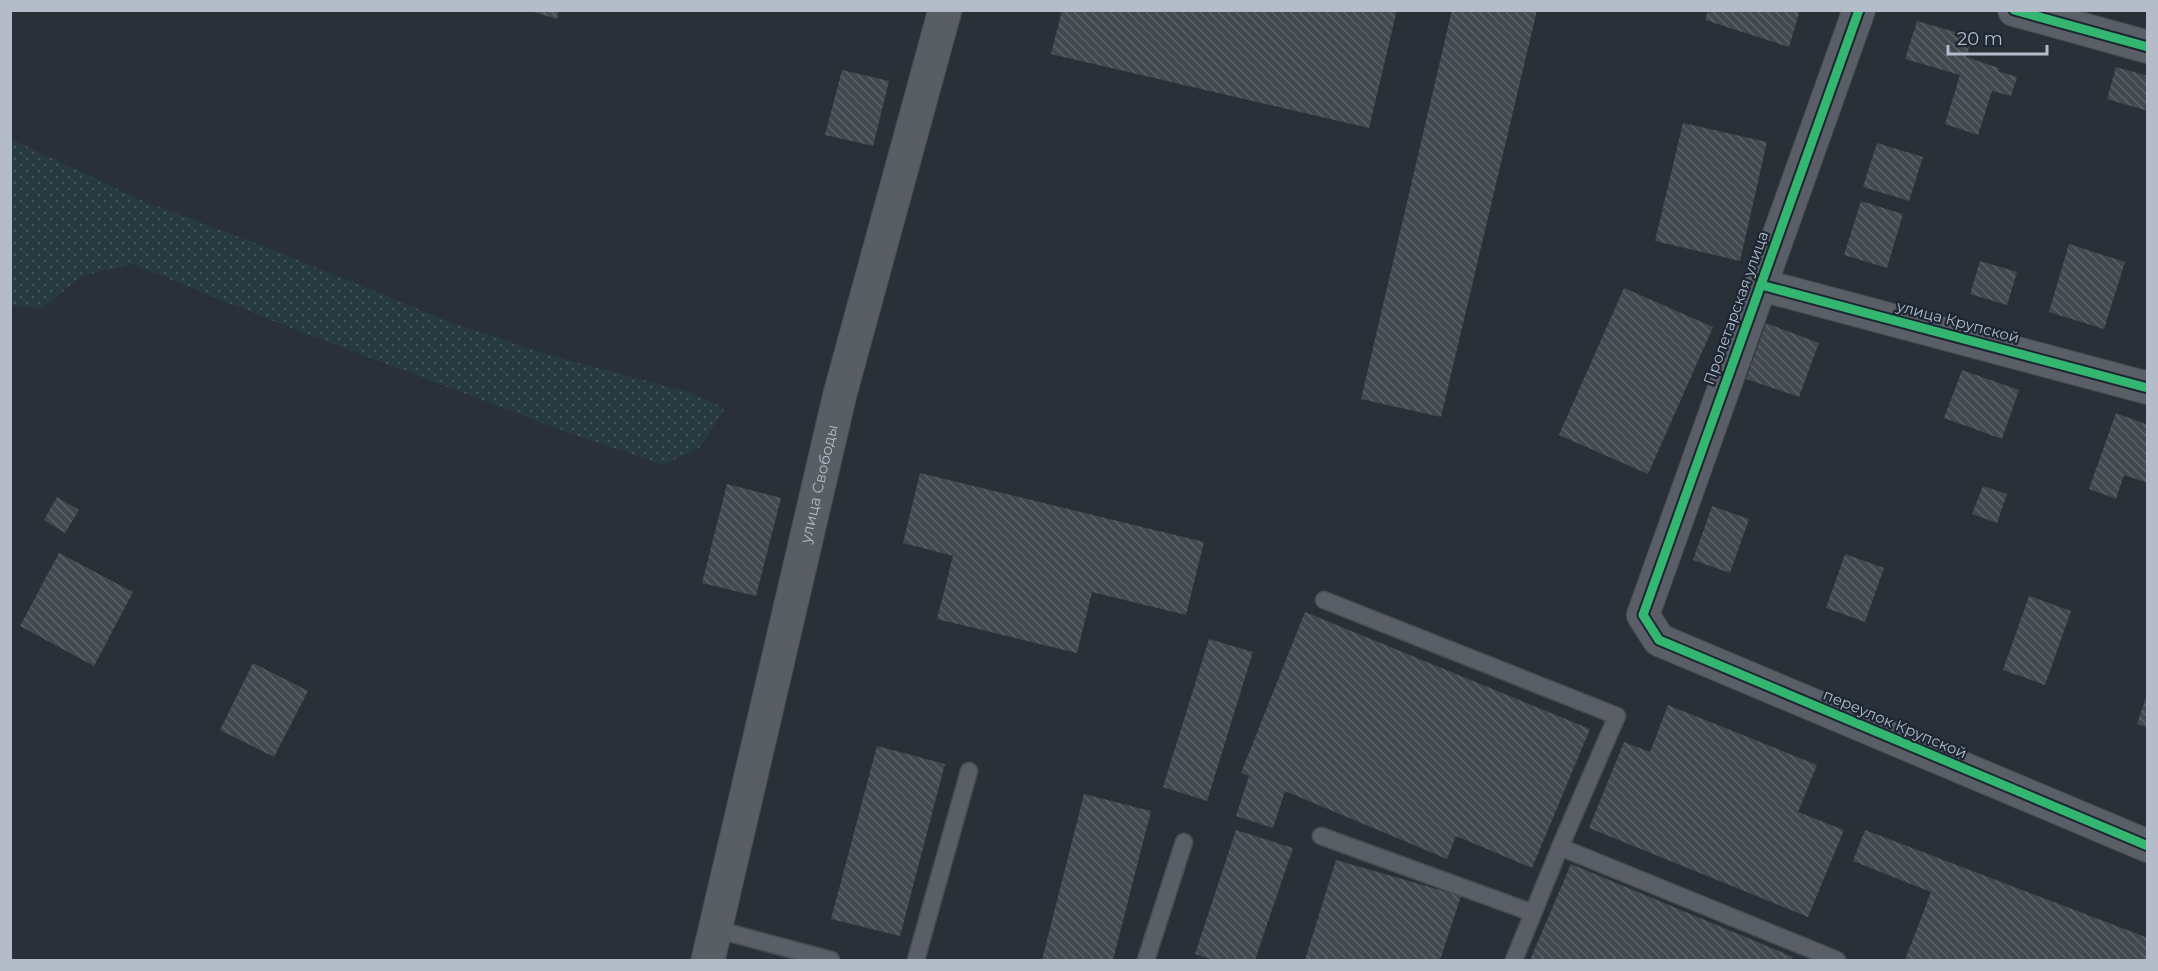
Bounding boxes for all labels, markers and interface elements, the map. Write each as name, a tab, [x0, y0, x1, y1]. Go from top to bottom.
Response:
scale bar	[1948, 18, 2047, 56]
text: 20 m	[1957, 28, 2003, 50]
street label: Пролетарская улица	[1699, 228, 1772, 387]
street label: улица Крупской	[1894, 296, 2022, 347]
street label: улица Свободы	[795, 423, 842, 546]
street label: переулок Крупской	[1821, 685, 1970, 762]

